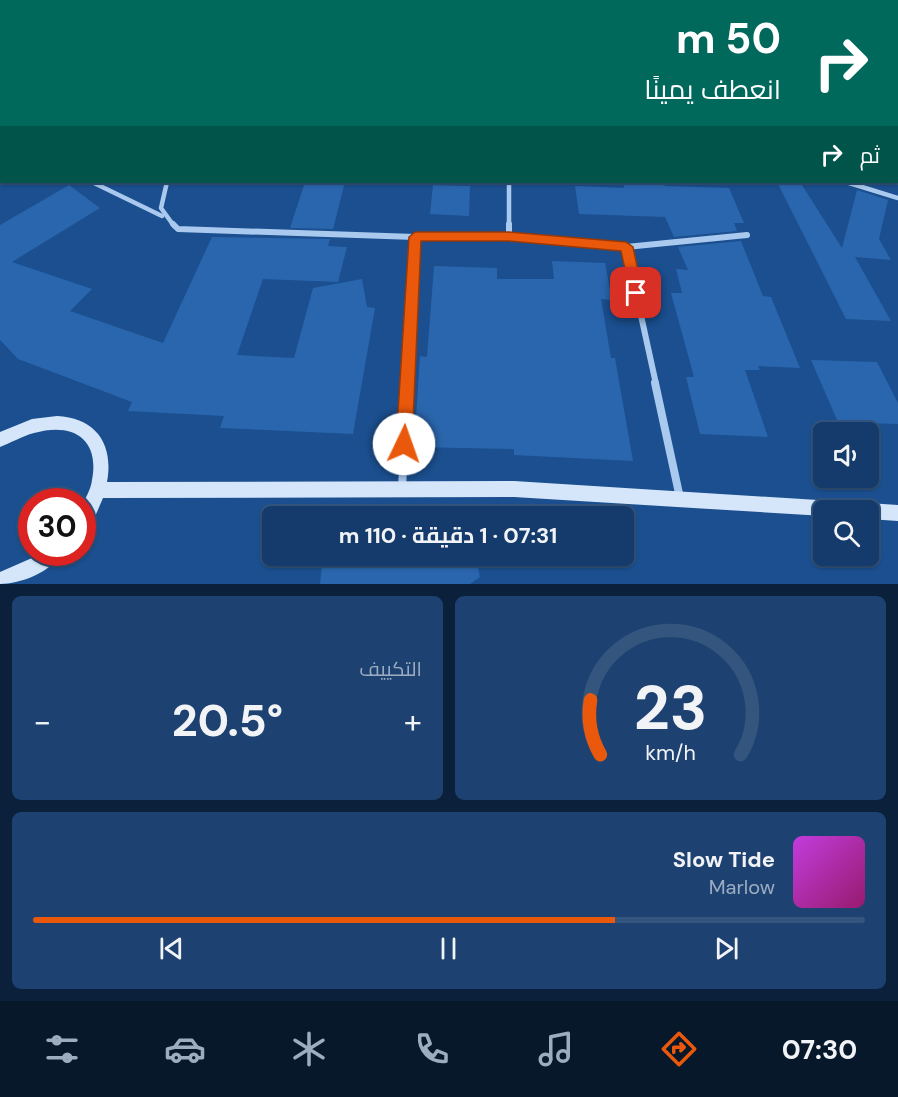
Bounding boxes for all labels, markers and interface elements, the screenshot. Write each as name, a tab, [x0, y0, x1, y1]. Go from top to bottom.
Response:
text: 50 m	[676, 11, 781, 66]
icon: right	[802, 24, 880, 102]
text: انعطف يمينًا	[644, 72, 781, 107]
icon: right	[815, 138, 848, 171]
text: ثم	[860, 141, 880, 170]
pin	[610, 267, 661, 318]
icon: arrive	[619, 276, 652, 309]
position arrow	[372, 412, 436, 476]
map controls	[813, 422, 879, 566]
button: sound	[813, 422, 879, 488]
speed limit sign: 30	[18, 488, 96, 566]
button: search	[813, 500, 879, 566]
text: 07:31 · 1 دقيقة · 110 m	[339, 521, 557, 550]
text: التكييف	[359, 656, 422, 682]
text: 23	[634, 667, 707, 748]
text: 20.5°	[172, 691, 283, 750]
text: −	[33, 700, 51, 743]
text: +	[404, 700, 422, 743]
text: km/h	[645, 739, 696, 767]
text: Slow Tide	[673, 845, 775, 874]
text: Marlow	[709, 874, 775, 900]
icon: previous	[155, 932, 188, 965]
icon: pause	[432, 932, 465, 965]
icon: next	[710, 932, 743, 965]
icon: filters	[41, 1028, 83, 1070]
icon: car	[164, 1028, 206, 1070]
icon: climate	[288, 1028, 330, 1070]
icon: phone	[411, 1028, 453, 1070]
icon: music	[535, 1028, 577, 1070]
icon: directions	[658, 1028, 700, 1070]
text: 07:30	[782, 1032, 857, 1067]

